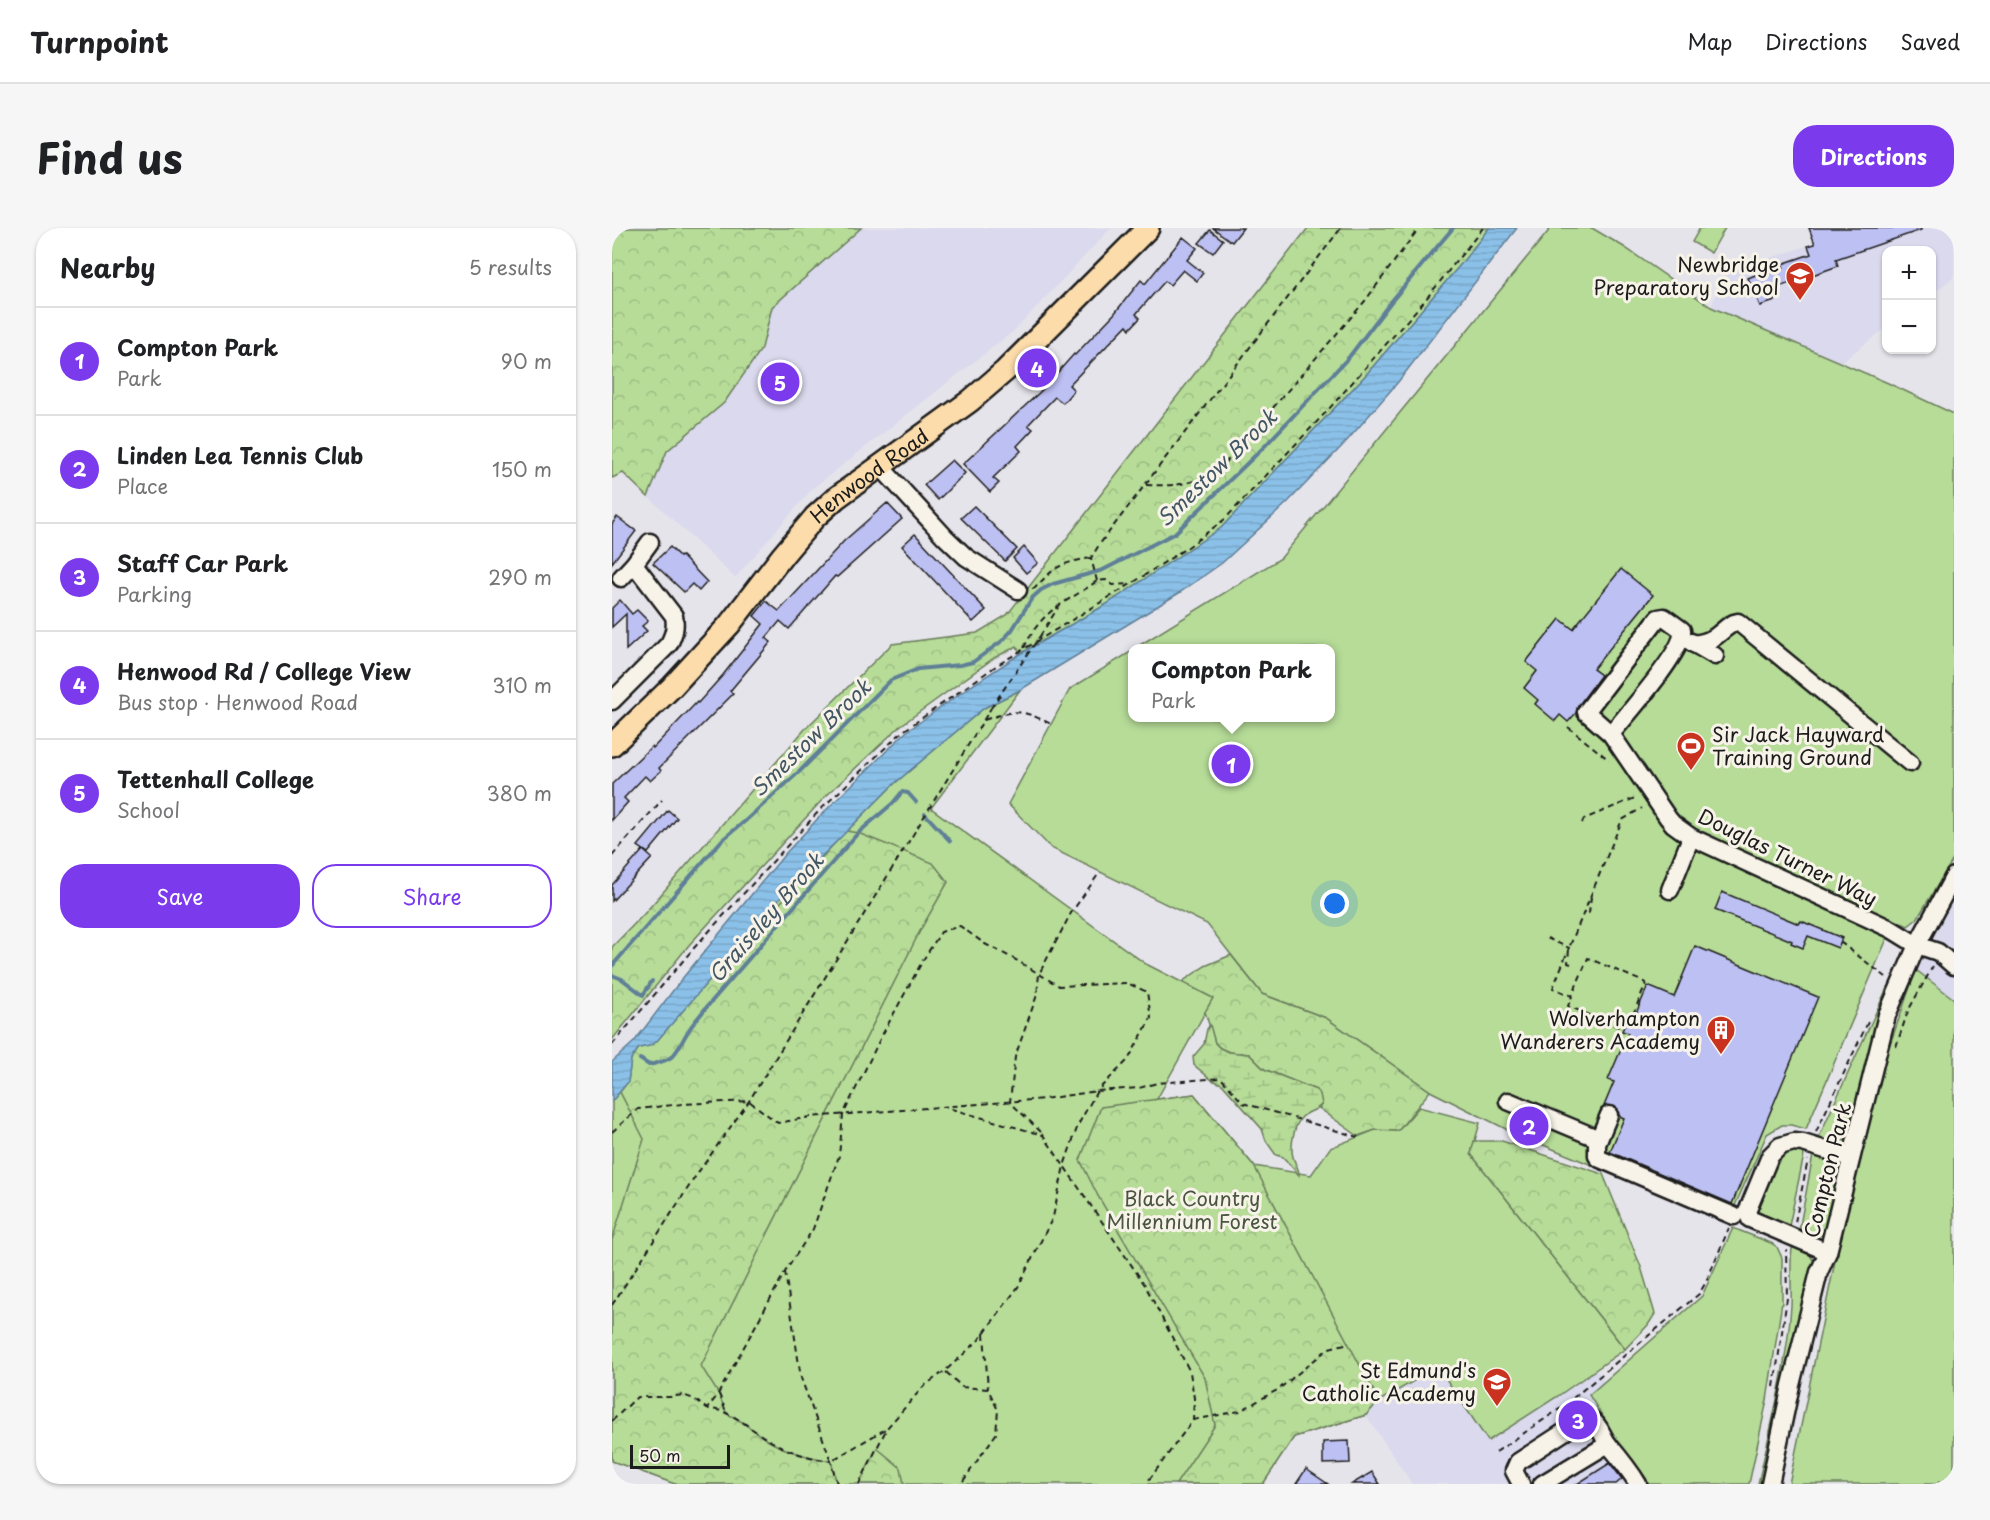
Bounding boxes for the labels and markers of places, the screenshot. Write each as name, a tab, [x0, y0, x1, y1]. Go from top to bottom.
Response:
place label: Newbridge Preparatory School	[1593, 249, 1779, 302]
school or university icon: Newbridge Preparatory School	[1784, 260, 1816, 302]
pin: 4	[1018, 346, 1056, 390]
pin: 5	[760, 360, 800, 404]
place label: Sir Jack Hayward Training Ground	[1712, 719, 1884, 772]
sports icon: Sir Jack Hayward Training Ground	[1675, 730, 1707, 772]
pin: 1	[1212, 742, 1250, 786]
place label: Wolverhampton Wanderers Academy	[1500, 1003, 1700, 1056]
building icon: Wolverhampton Wanderers Academy	[1705, 1014, 1737, 1056]
pin: 2	[1510, 1104, 1548, 1148]
place label: St Edmund's Catholic Academy	[1302, 1355, 1476, 1408]
school or university icon: St Edmund's Catholic Academy	[1481, 1366, 1513, 1408]
pin: 3	[1558, 1398, 1598, 1442]

